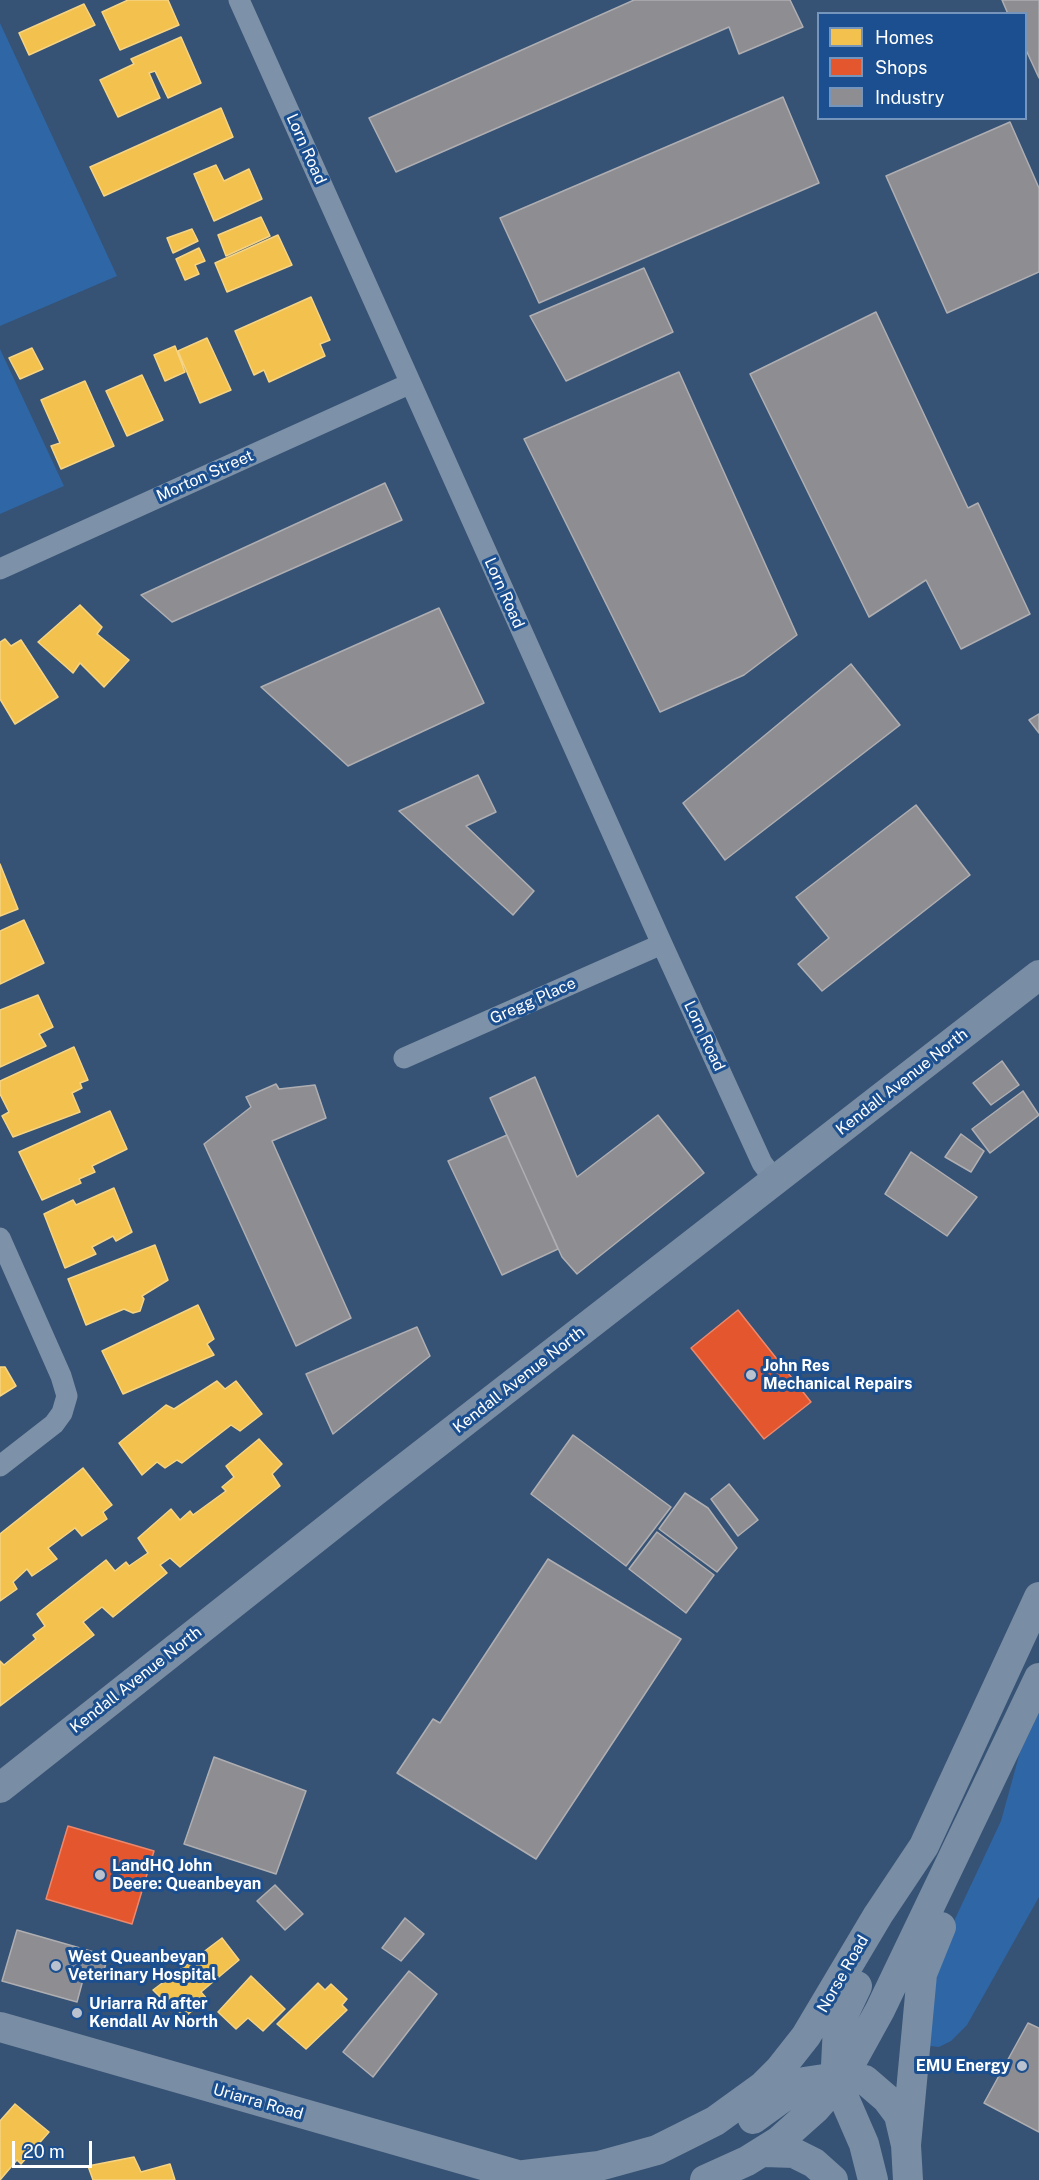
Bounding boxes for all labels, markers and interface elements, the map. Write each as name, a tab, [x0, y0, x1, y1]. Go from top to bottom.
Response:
legend	[817, 12, 1027, 120]
text: Homes	[875, 27, 934, 48]
text: Shops	[875, 57, 927, 78]
text: Industry	[875, 87, 944, 108]
street label: Lorn Road	[282, 111, 330, 187]
street label: Morton Street	[154, 446, 256, 506]
street label: Lorn Road	[480, 555, 528, 631]
street label: Gregg Place	[487, 974, 579, 1028]
street label: Lorn Road	[679, 998, 729, 1074]
street label: Kendall Avenue North	[832, 1025, 972, 1139]
street label: Kendall Avenue North	[449, 1323, 589, 1437]
place label: John Res Mechanical Repairs	[763, 1356, 912, 1394]
marker: John Res Mechanical Repairs	[744, 1368, 758, 1382]
street label: Kendall Avenue North	[66, 1623, 206, 1737]
place label: LandHQ John Deere: Queanbeyan	[112, 1856, 261, 1894]
marker: LandHQ John Deere: Queanbeyan	[93, 1868, 107, 1882]
street label: Norse Road	[813, 1932, 873, 2016]
place label: West Queanbeyan Veterinary Hospital	[68, 1947, 216, 1985]
marker: West Queanbeyan Veterinary Hospital	[49, 1959, 63, 1973]
place label: Uriarra Rd after Kendall Av North	[89, 1994, 218, 2032]
marker: Uriarra Rd after Kendall Av North	[70, 2006, 84, 2020]
place label: EMU Energy	[916, 2056, 1010, 2076]
marker: EMU Energy	[1015, 2059, 1029, 2073]
street label: Uriarra Road	[211, 2080, 305, 2124]
scale bar	[15, 2129, 94, 2167]
text: 20 m	[23, 2141, 65, 2162]

